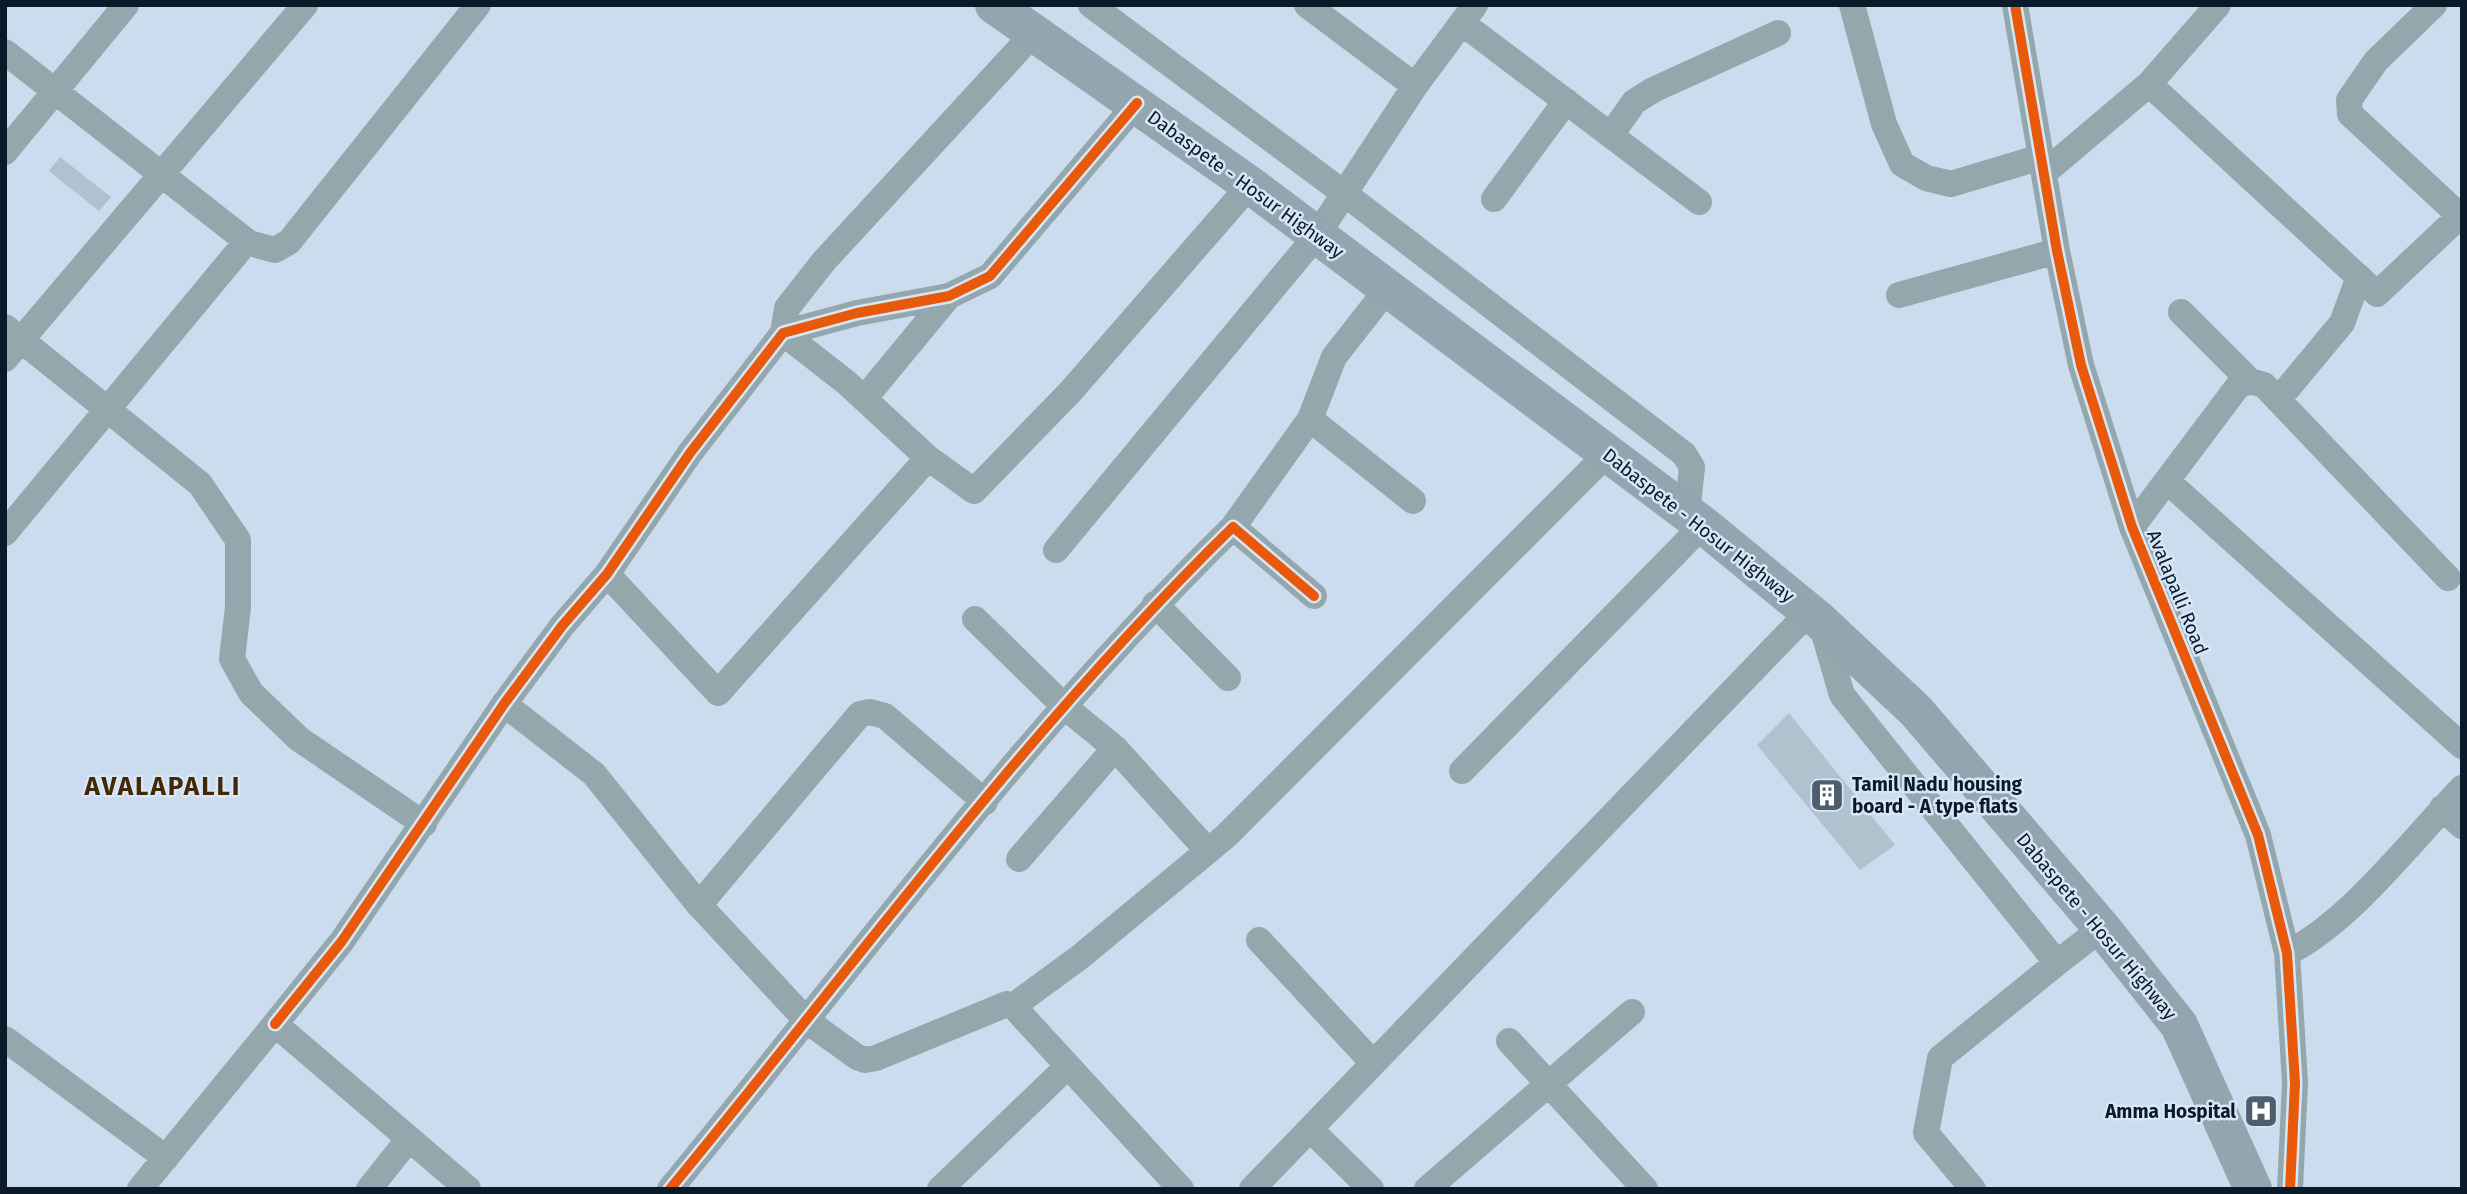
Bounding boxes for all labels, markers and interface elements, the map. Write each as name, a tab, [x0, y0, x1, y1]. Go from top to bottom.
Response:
street label: Dabaspete - Hosur Highway	[1143, 105, 1349, 264]
street label: Dabaspete - Hosur Highway	[1598, 443, 1800, 608]
street label: Avalapalli Road	[2142, 526, 2213, 658]
district label: AVALAPALLI	[84, 771, 241, 802]
place label: Tamil Nadu housing board - A type flats	[1852, 773, 2022, 818]
building icon: Tamil Nadu housing board - A type flats	[1808, 776, 1846, 814]
street label: Dabaspete - Hosur Highway	[2012, 828, 2182, 1025]
hospital icon: Amma Hospital	[2242, 1092, 2280, 1130]
place label: Amma Hospital	[2104, 1100, 2236, 1123]

